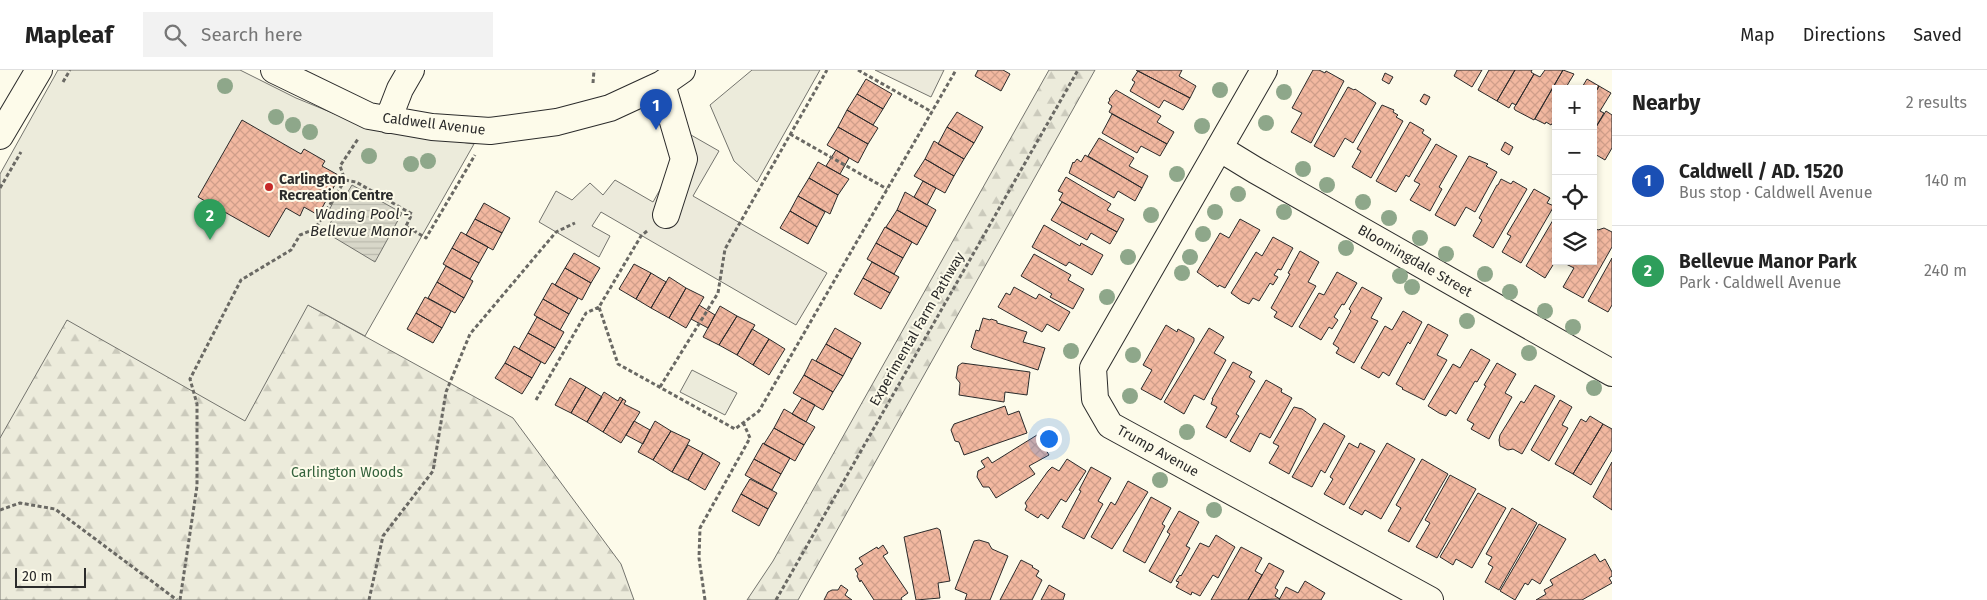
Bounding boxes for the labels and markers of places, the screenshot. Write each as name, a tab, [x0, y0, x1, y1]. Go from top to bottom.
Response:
pin: 1	[640, 89, 672, 130]
place label: Carlington Recreation Centre	[279, 171, 393, 204]
marker: Carlington Recreation Centre	[263, 181, 275, 193]
pin: 2	[194, 199, 226, 240]

